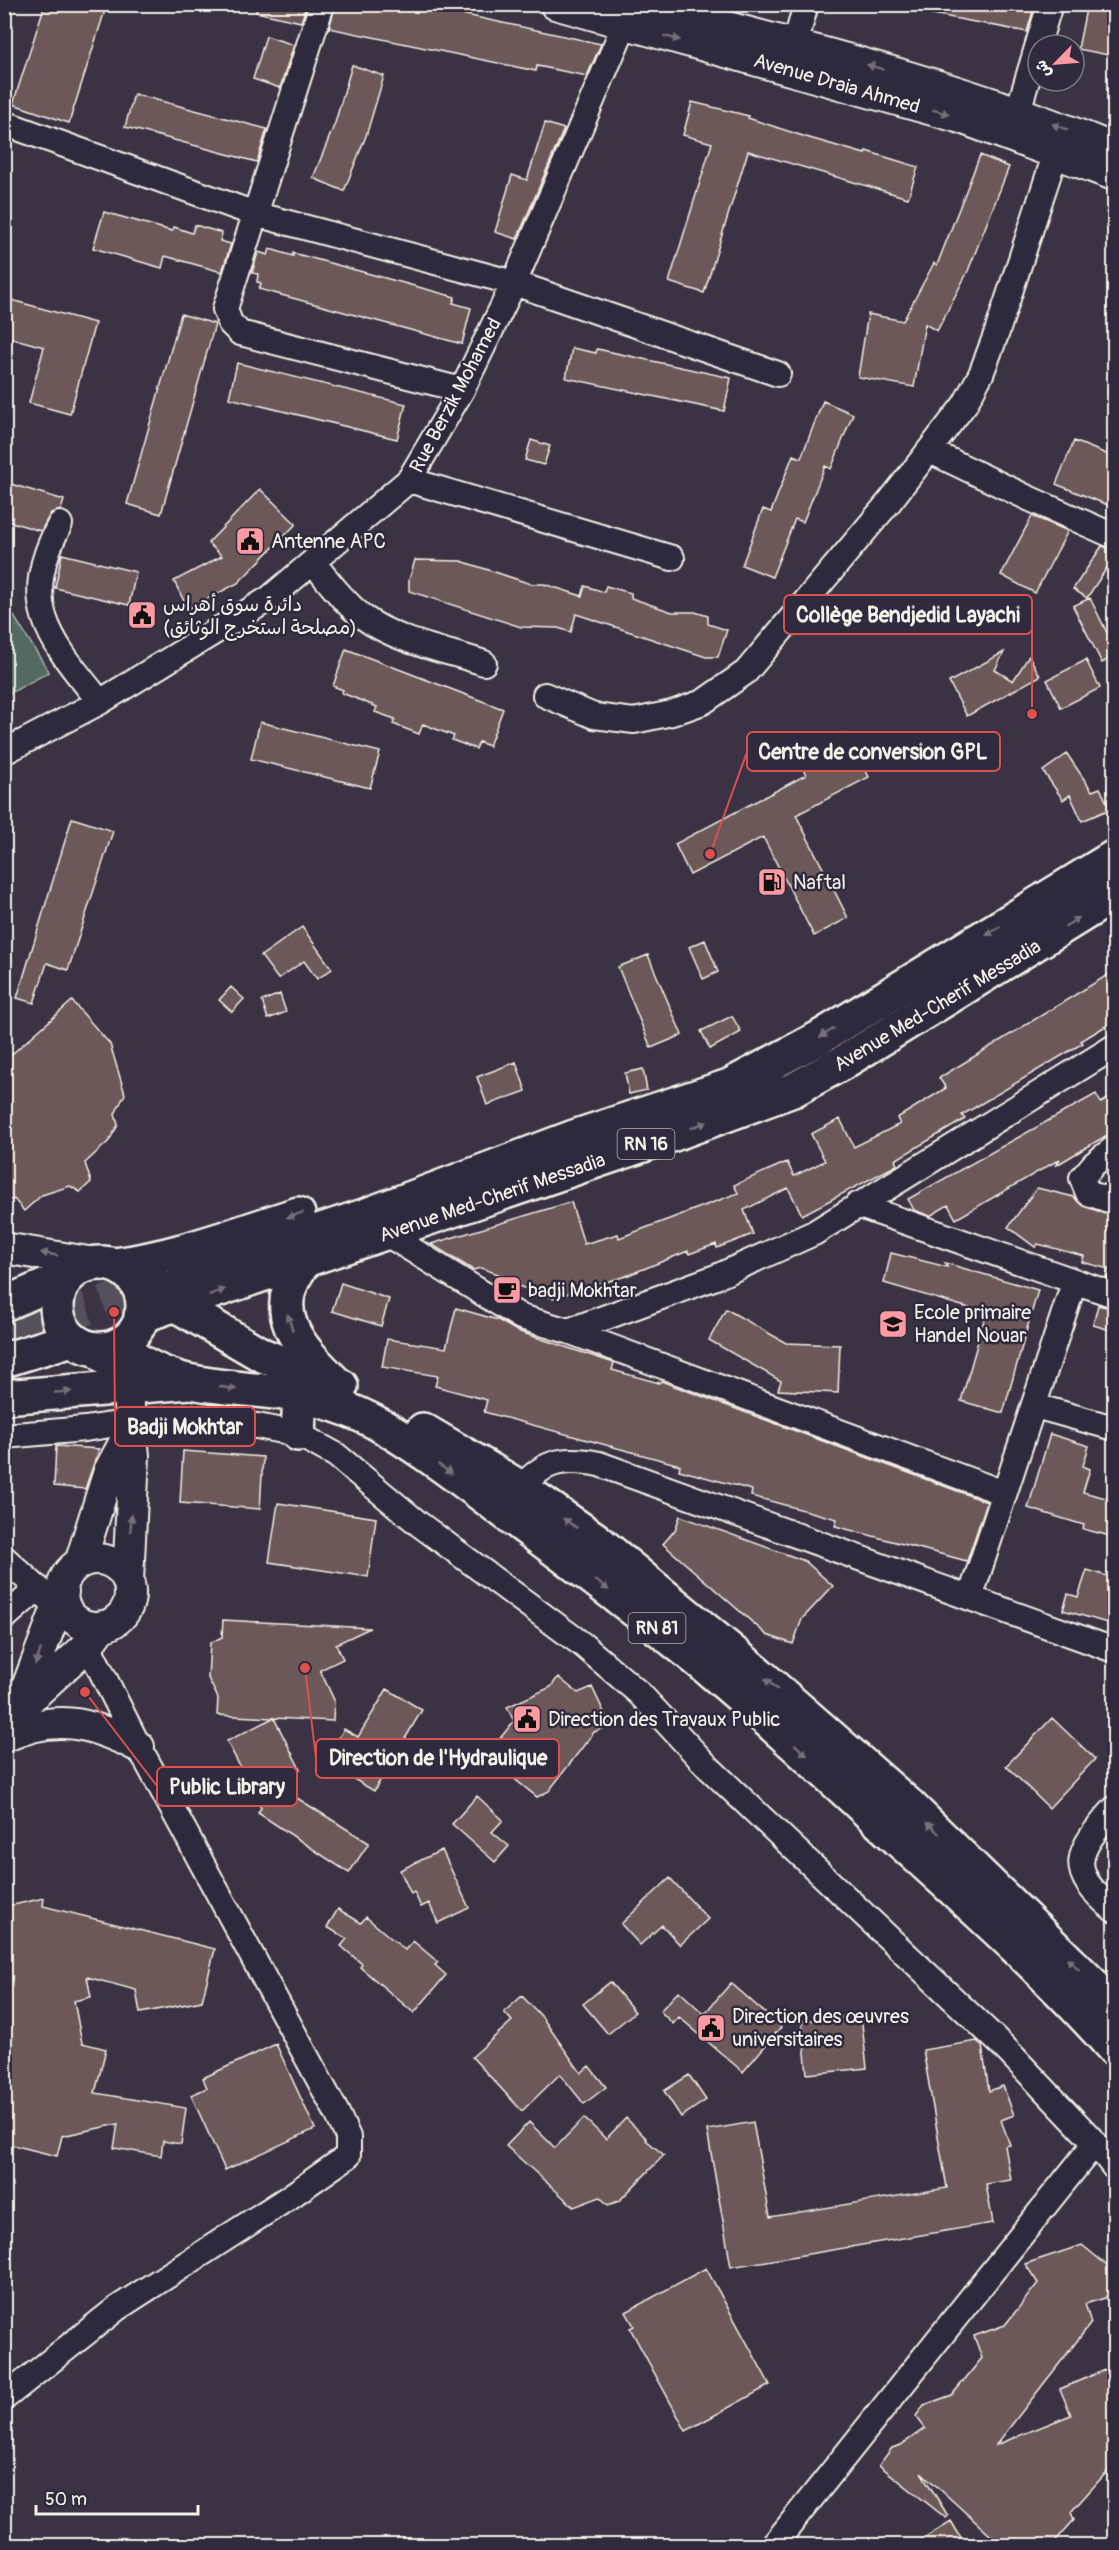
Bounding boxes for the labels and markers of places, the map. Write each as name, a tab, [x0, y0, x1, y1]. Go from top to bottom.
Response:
public building icon: Antenne APC	[234, 525, 266, 557]
place label: Antenne APC	[271, 529, 386, 554]
place label: دائرة سوق أهراس (مصلحة استخرج الوثائق)	[163, 592, 357, 641]
callout: Collège Bendjedid Layachi	[784, 595, 1032, 634]
public building icon: دائرة سوق أهراس (مصلحة استخرج الوثائق)	[126, 599, 158, 631]
callout: Centre de conversion GPL	[747, 732, 1000, 771]
fuel station icon: Naftal	[756, 866, 788, 898]
place label: Naftal	[793, 870, 846, 895]
cafe icon: badji Mokhtar	[491, 1274, 523, 1306]
place label: badji Mokhtar	[528, 1278, 637, 1303]
place label: Ecole primaire Handel Nouar	[914, 1300, 1031, 1348]
school or university icon: Ecole primaire Handel Nouar	[877, 1308, 909, 1340]
callout: Badji Mokhtar	[115, 1407, 255, 1446]
public building icon: Direction des Travaux Public	[511, 1703, 543, 1735]
place label: Direction des Travaux Public	[548, 1707, 780, 1732]
callout: Direction de l'Hydraulique	[316, 1739, 559, 1778]
callout: Public Library	[157, 1767, 297, 1806]
place label: Direction des œuvres universitaires	[732, 2004, 909, 2052]
public building icon: Direction des œuvres universitaires	[695, 2012, 727, 2044]

